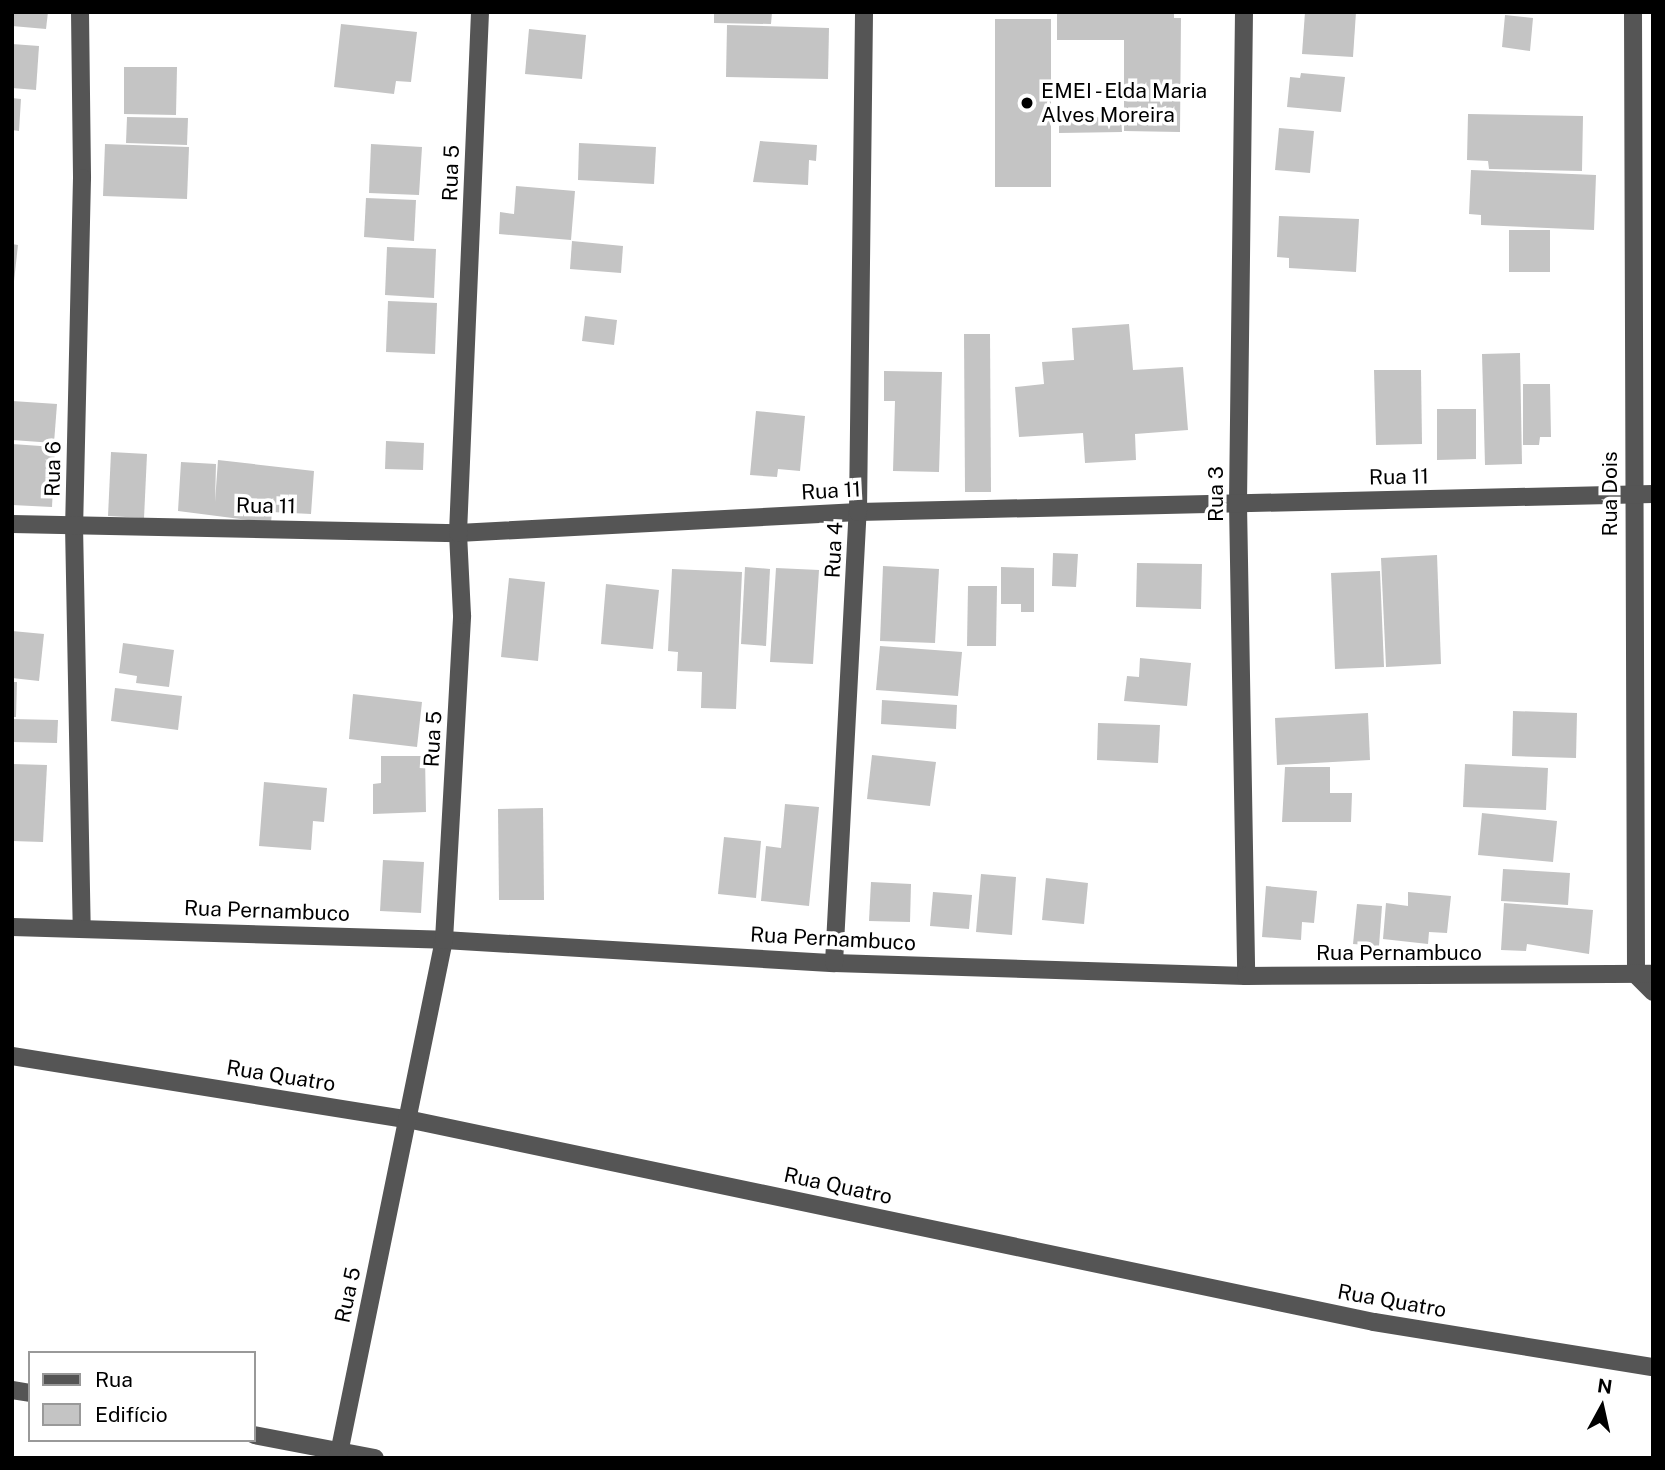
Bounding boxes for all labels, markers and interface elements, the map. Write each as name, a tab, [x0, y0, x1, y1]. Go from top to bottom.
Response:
place label: EMEI - Elda Maria Alves Moreira	[1041, 78, 1213, 128]
marker: EMEI - Elda Maria Alves Moreira	[1019, 95, 1035, 111]
street label: Rua 5	[437, 144, 465, 202]
street label: Rua 6	[40, 441, 66, 497]
street label: Rua Dois	[1597, 451, 1623, 537]
street label: Rua 11	[1369, 464, 1429, 490]
street label: Rua 3	[1203, 466, 1229, 522]
street label: Rua 11	[800, 477, 862, 505]
street label: Rua 11	[236, 493, 296, 519]
street label: Rua 4	[820, 521, 848, 579]
street label: Rua 5	[419, 710, 447, 768]
street label: Rua Pernambuco	[184, 896, 350, 926]
street label: Rua Pernambuco	[749, 922, 917, 956]
street label: Rua Pernambuco	[1316, 940, 1482, 966]
street label: Rua Quatro	[225, 1055, 337, 1097]
street label: Rua Quatro	[782, 1162, 894, 1210]
street label: Rua 5	[330, 1265, 366, 1325]
street label: Rua Quatro	[1336, 1279, 1448, 1323]
legend	[28, 1351, 256, 1442]
text: Rua	[95, 1367, 133, 1392]
north arrow	[1567, 1372, 1637, 1442]
text: N	[1596, 1374, 1614, 1398]
text: Edifício	[95, 1402, 168, 1427]

